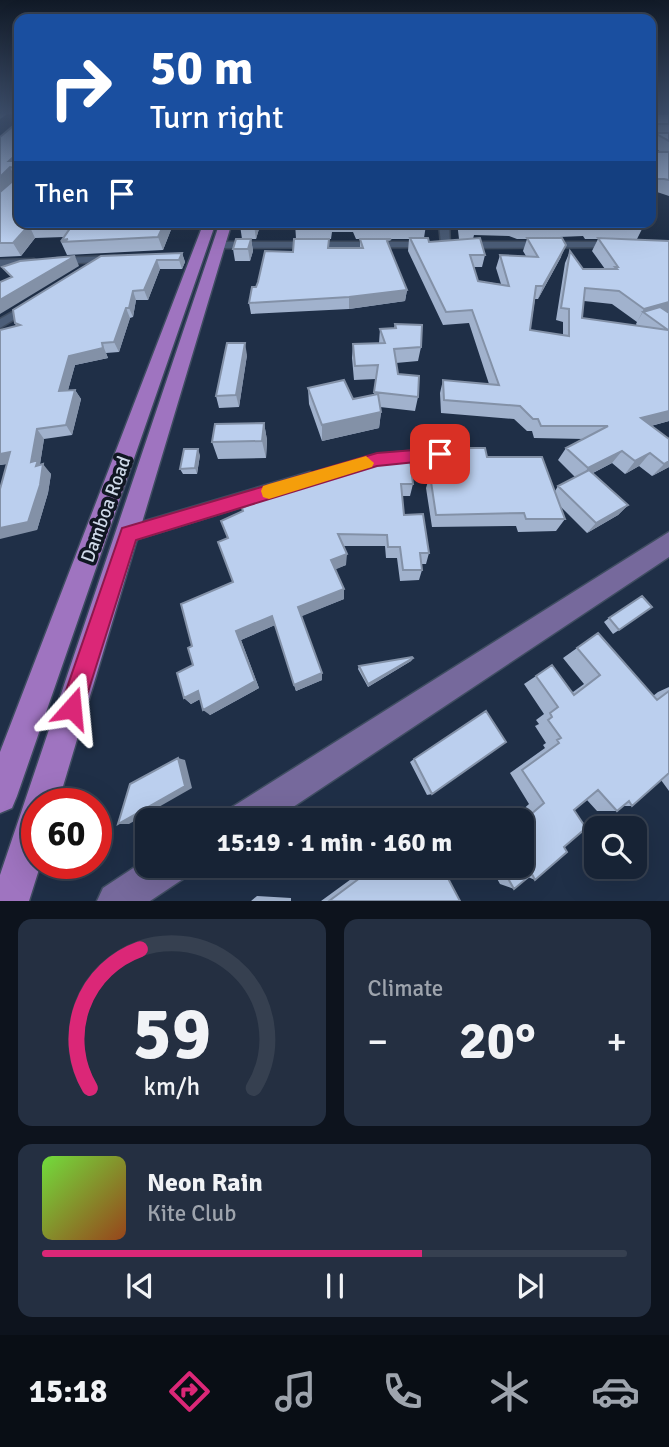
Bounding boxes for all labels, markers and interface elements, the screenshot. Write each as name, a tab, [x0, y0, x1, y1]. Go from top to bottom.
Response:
text: 50 m	[150, 38, 253, 98]
icon: right	[35, 42, 126, 133]
text: Turn right	[150, 98, 283, 137]
icon: arrive	[103, 175, 141, 213]
text: Then	[35, 178, 89, 210]
pin	[410, 424, 470, 484]
icon: arrive	[421, 435, 459, 473]
street label: Damboa Road	[76, 453, 136, 566]
position arrow	[35, 671, 109, 745]
speed limit sign: 60	[21, 788, 112, 879]
map controls	[584, 816, 647, 879]
button: search	[584, 816, 647, 879]
text: 15:19 · 1 min · 160 m	[217, 827, 452, 859]
text: Climate	[368, 974, 443, 1003]
text: 59	[132, 991, 211, 1080]
text: 20°	[459, 1009, 536, 1073]
text: −	[368, 1018, 388, 1065]
text: +	[606, 1018, 627, 1065]
text: km/h	[143, 1071, 200, 1102]
text: Neon Rain	[147, 1167, 263, 1199]
text: Kite Club	[147, 1199, 236, 1228]
icon: previous	[121, 1267, 159, 1305]
icon: pause	[316, 1267, 354, 1305]
icon: next	[511, 1267, 549, 1305]
icon: directions	[165, 1367, 214, 1416]
icon: music	[271, 1367, 320, 1416]
icon: phone	[378, 1367, 427, 1416]
icon: climate	[485, 1367, 534, 1416]
icon: car	[591, 1367, 640, 1416]
text: 15:18	[29, 1372, 107, 1411]

